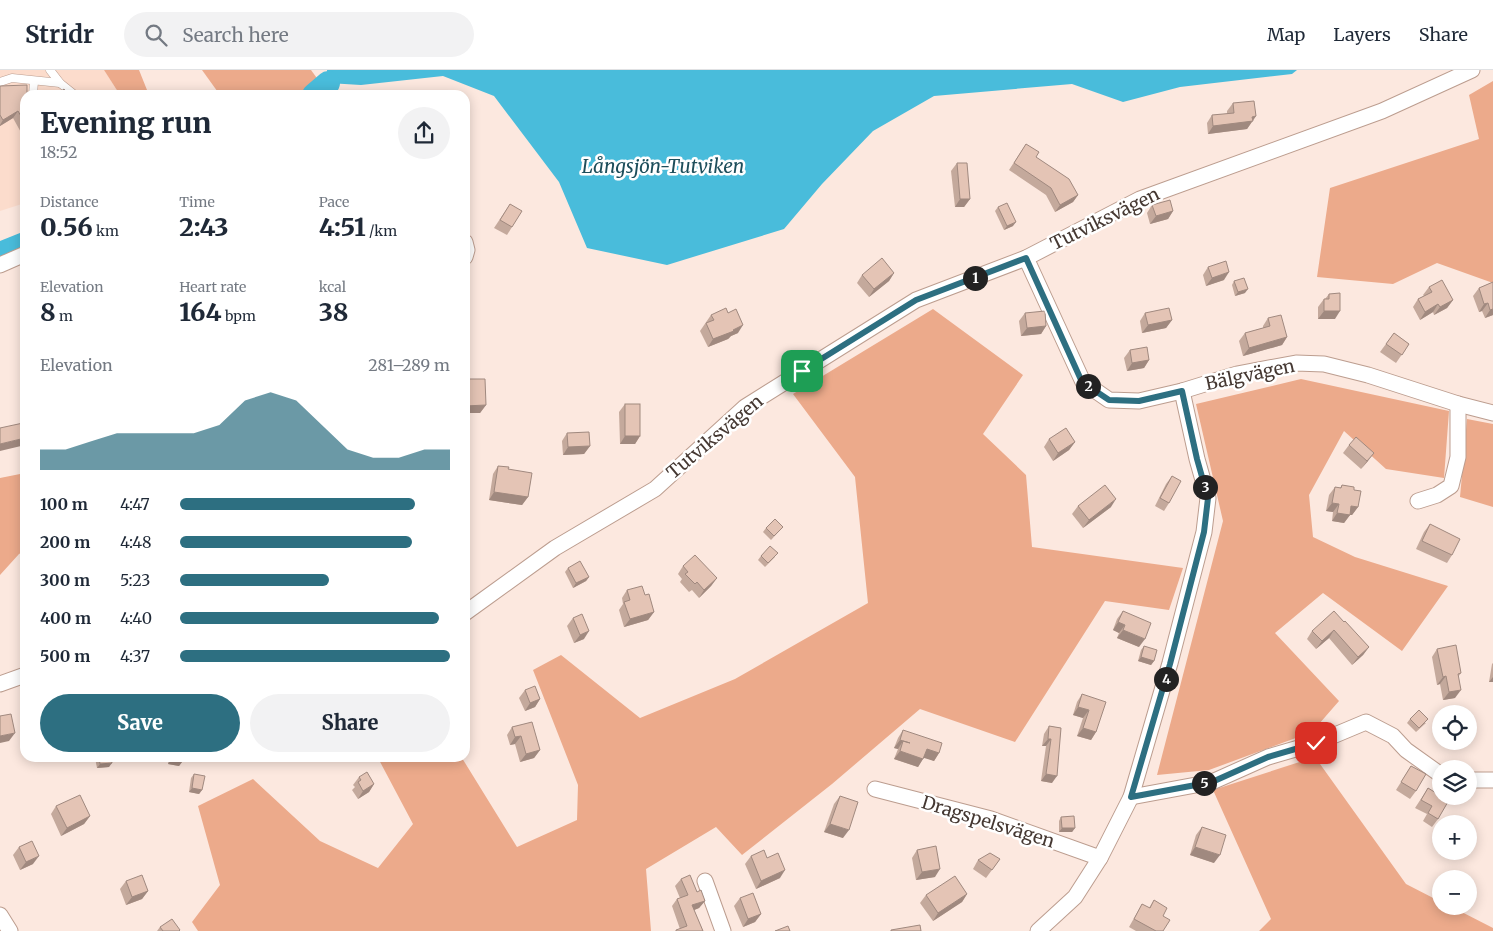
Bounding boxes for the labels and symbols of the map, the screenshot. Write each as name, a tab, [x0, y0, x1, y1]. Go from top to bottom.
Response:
water label: Långsjön-Tutviken	[582, 154, 744, 178]
street label: Tutviksvägen	[1046, 182, 1163, 255]
pin: 1	[962, 266, 988, 290]
pin	[781, 350, 823, 392]
street label: Bälgvägen	[1203, 354, 1297, 395]
pin: 2	[1076, 374, 1100, 398]
street label: Tutviksvägen	[662, 390, 768, 484]
pin: 3	[1192, 474, 1218, 500]
pin: 4	[1154, 666, 1178, 692]
pin	[1295, 722, 1337, 764]
pin: 5	[1192, 770, 1216, 796]
street label: Dragspelsvägen	[919, 790, 1057, 853]

